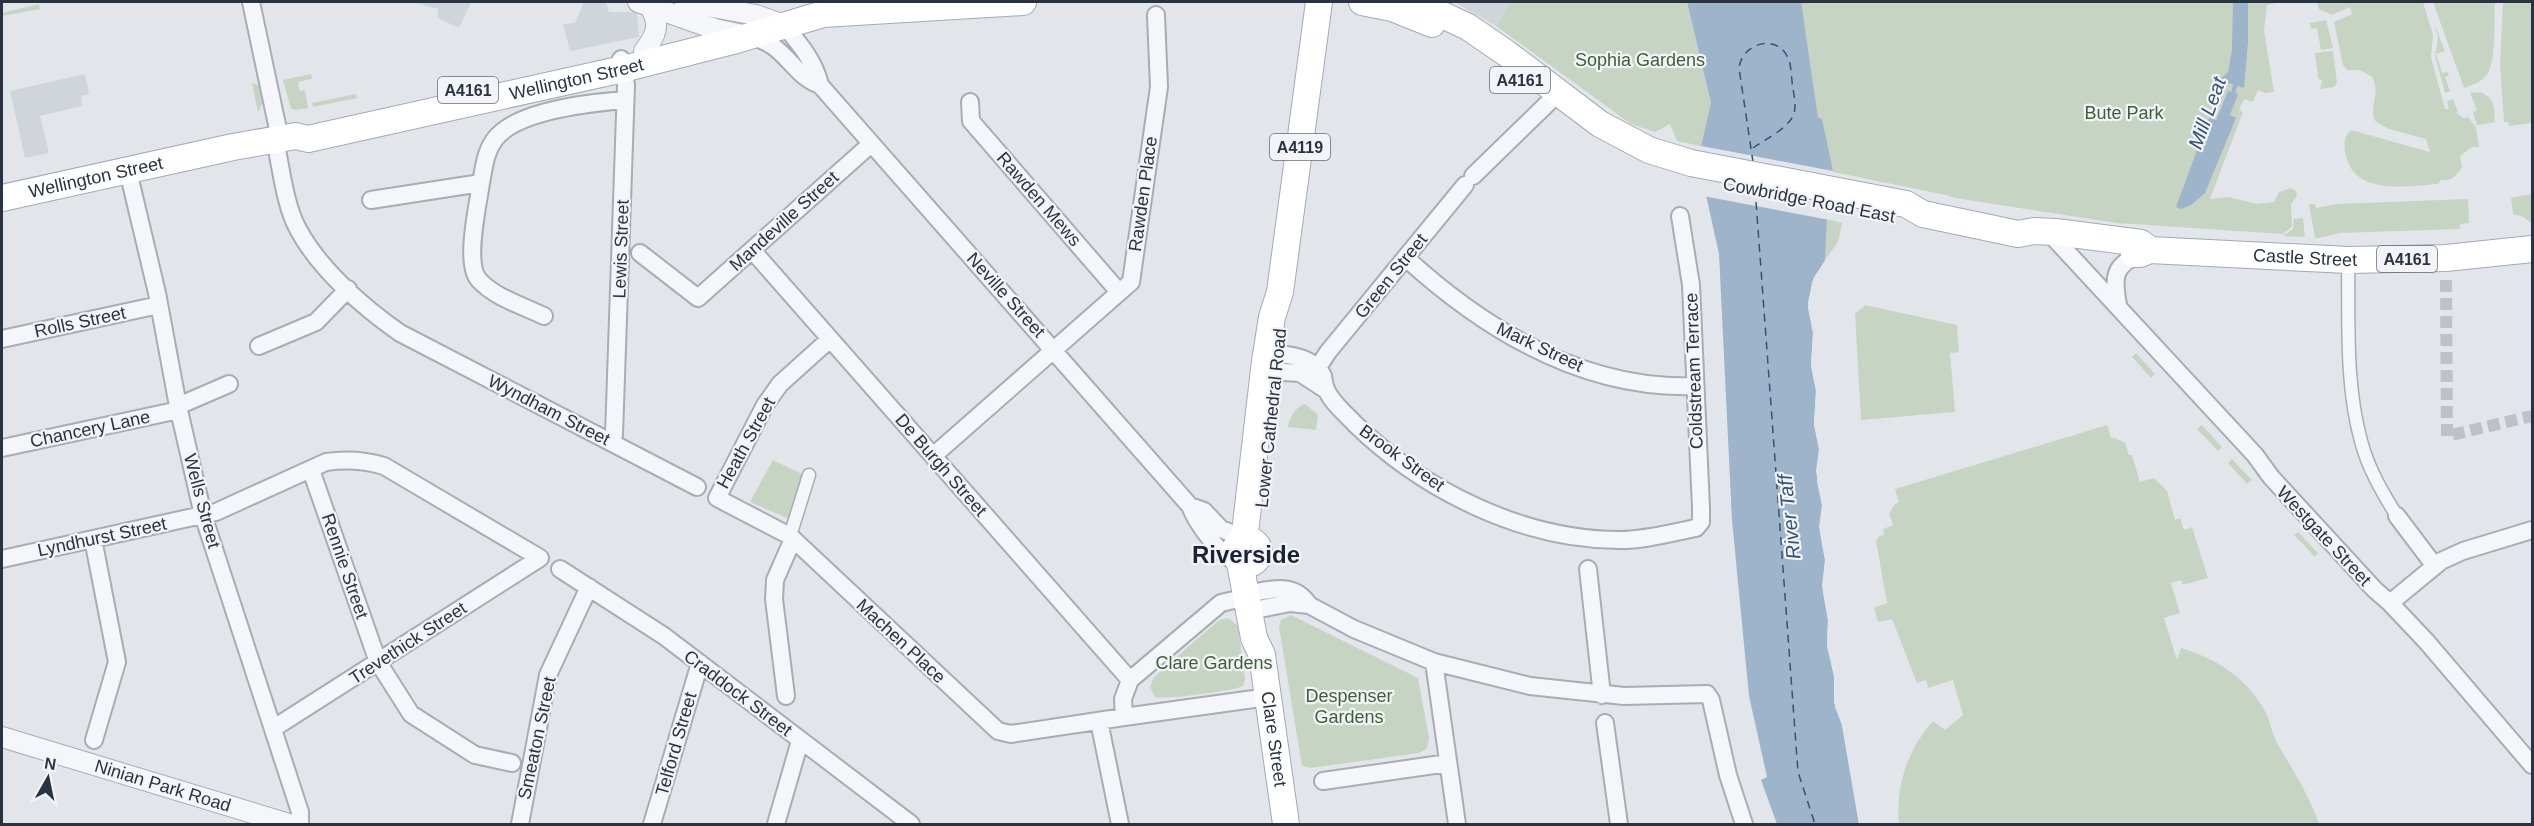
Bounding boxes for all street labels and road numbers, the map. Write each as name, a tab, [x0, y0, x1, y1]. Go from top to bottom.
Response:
street label: Wellington Street	[508, 54, 646, 104]
road number: A4161	[1490, 67, 1550, 93]
road number: A4161	[438, 77, 498, 103]
road number: A4119	[1270, 134, 1330, 160]
street label: Rawden Place	[1125, 135, 1161, 253]
street label: Rawden Mews	[993, 148, 1085, 250]
street label: Wellington Street	[27, 153, 165, 202]
street label: Mandeville Street	[726, 167, 842, 275]
street label: Cowbridge Road East	[1721, 173, 1897, 227]
street label: Lewis Street	[609, 199, 633, 299]
street label: Green Street	[1351, 230, 1431, 322]
street label: Castle Street	[2253, 245, 2357, 270]
road number: A4161	[2377, 246, 2437, 272]
street label: Neville Street	[963, 249, 1049, 341]
street label: Coldstream Terrace	[1681, 292, 1707, 450]
street label: Rolls Street	[32, 303, 128, 341]
street label: Mark Street	[1494, 318, 1586, 376]
street label: Lower Cathedral Road	[1252, 327, 1290, 509]
street label: Wyndham Street	[485, 371, 613, 449]
street label: Heath Street	[713, 394, 779, 492]
street label: Chancery Lane	[28, 407, 152, 451]
street label: De Burgh Street	[891, 410, 991, 520]
street label: Brook Street	[1356, 421, 1448, 495]
street label: Wells Street	[180, 452, 224, 550]
street label: Westgate Street	[2273, 482, 2375, 590]
street label: Rennie Street	[318, 511, 372, 621]
street label: Lyndhurst Street	[36, 514, 168, 560]
street label: Machen Place	[852, 595, 950, 687]
street label: Trevethick Street	[346, 598, 470, 688]
street label: Craddock Street	[680, 646, 796, 740]
street label: Smeaton Street	[514, 675, 560, 801]
street label: Telford Street	[652, 690, 700, 798]
street label: Clare Street	[1257, 690, 1291, 788]
street label: Ninian Park Road	[92, 756, 233, 816]

